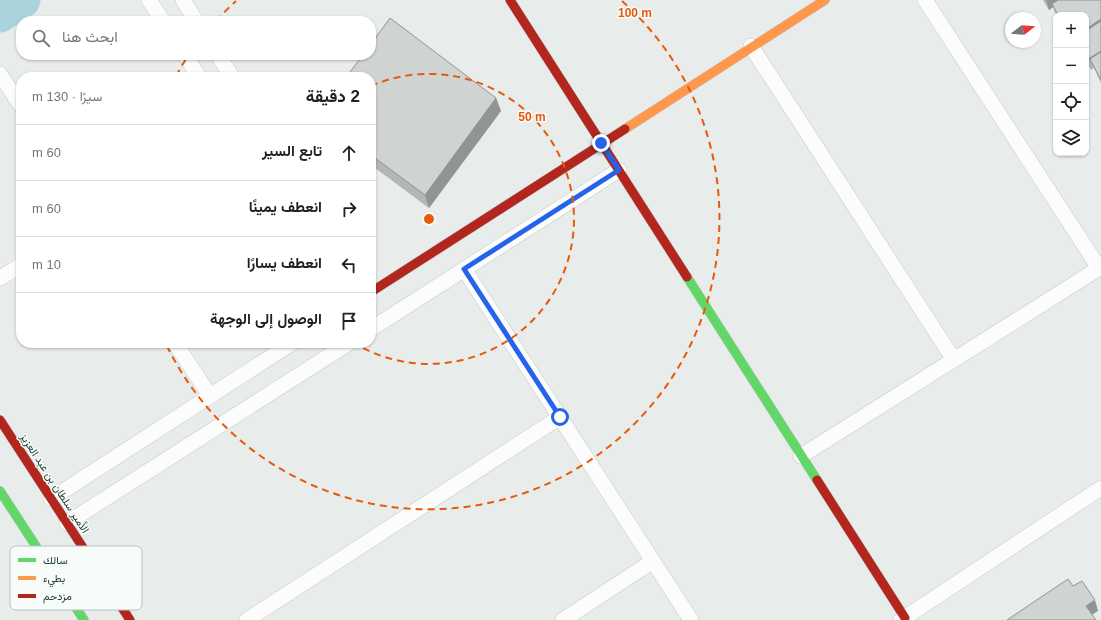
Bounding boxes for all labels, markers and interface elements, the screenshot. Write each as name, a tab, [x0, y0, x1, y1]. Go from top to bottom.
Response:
text: 100 m	[618, 6, 652, 20]
north arrow	[1005, 12, 1041, 48]
map controls	[1053, 12, 1089, 156]
button: +	[1053, 12, 1089, 48]
search box	[16, 16, 376, 60]
icon: search	[30, 27, 52, 49]
text: ابحث هنا	[62, 28, 118, 45]
button: −	[1053, 48, 1089, 84]
button: locate	[1053, 84, 1089, 120]
text: 2 دقيقة	[306, 87, 360, 106]
text: سيرًا · 130 m	[32, 89, 102, 104]
text: 50 m	[518, 110, 546, 124]
button: layers	[1053, 120, 1089, 156]
route end	[592, 134, 610, 152]
text: تابع السير	[262, 142, 322, 159]
icon: ahead	[338, 142, 360, 164]
text: 60 m	[32, 145, 61, 160]
text: انعطف يمينًا	[249, 198, 322, 215]
icon: right	[338, 198, 360, 220]
text: 60 m	[32, 201, 61, 216]
centre of rings	[422, 212, 436, 226]
text: انعطف يسارًا	[247, 254, 322, 271]
icon: left	[338, 254, 360, 276]
text: 10 m	[32, 257, 61, 272]
text: الوصول إلى الوجهة	[210, 310, 322, 327]
icon: arrive	[338, 310, 360, 332]
route start	[551, 408, 569, 426]
street label: الأمير سلطان بن عبد العزيز	[17, 430, 92, 536]
legend	[10, 546, 142, 610]
text: سالك	[43, 554, 68, 566]
text: بطيء	[43, 572, 65, 588]
text: مزدحم	[43, 590, 72, 604]

